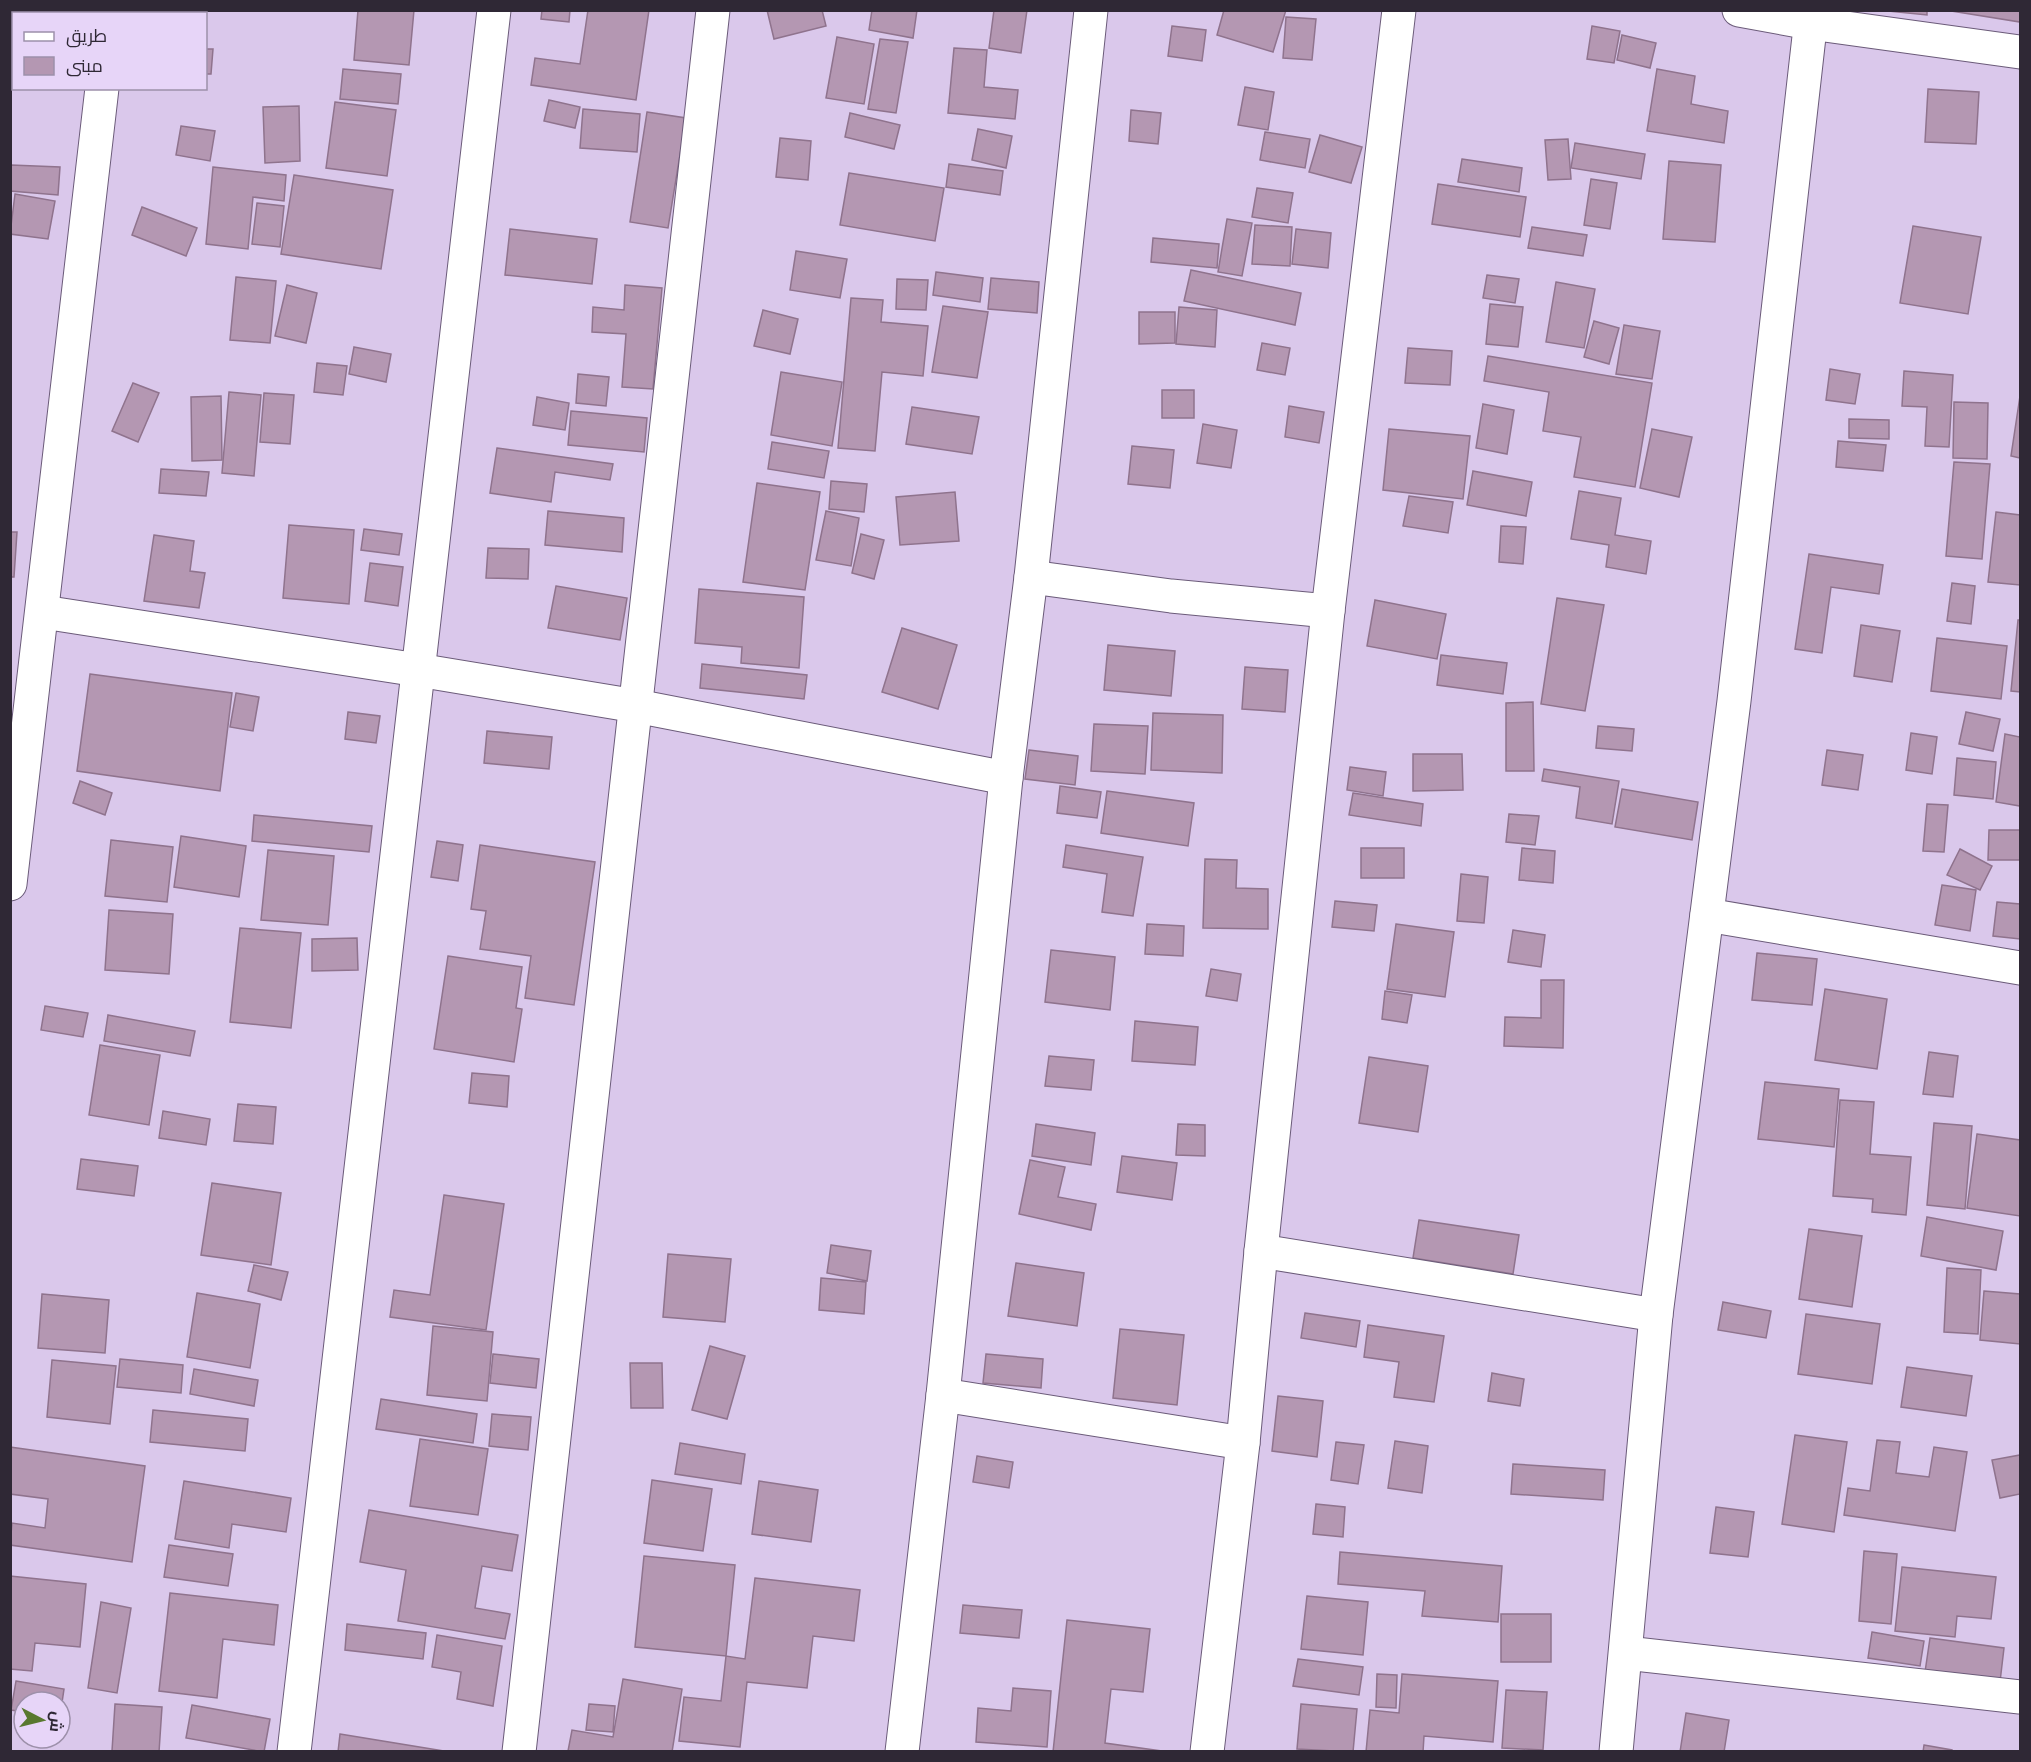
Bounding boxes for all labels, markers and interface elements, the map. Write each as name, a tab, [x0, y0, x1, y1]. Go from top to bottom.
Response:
legend	[12, 12, 207, 90]
text: طريق	[66, 24, 107, 48]
text: مبنى	[66, 54, 103, 78]
north arrow	[12, 1690, 72, 1750]
text: ش	[45, 1710, 68, 1733]

